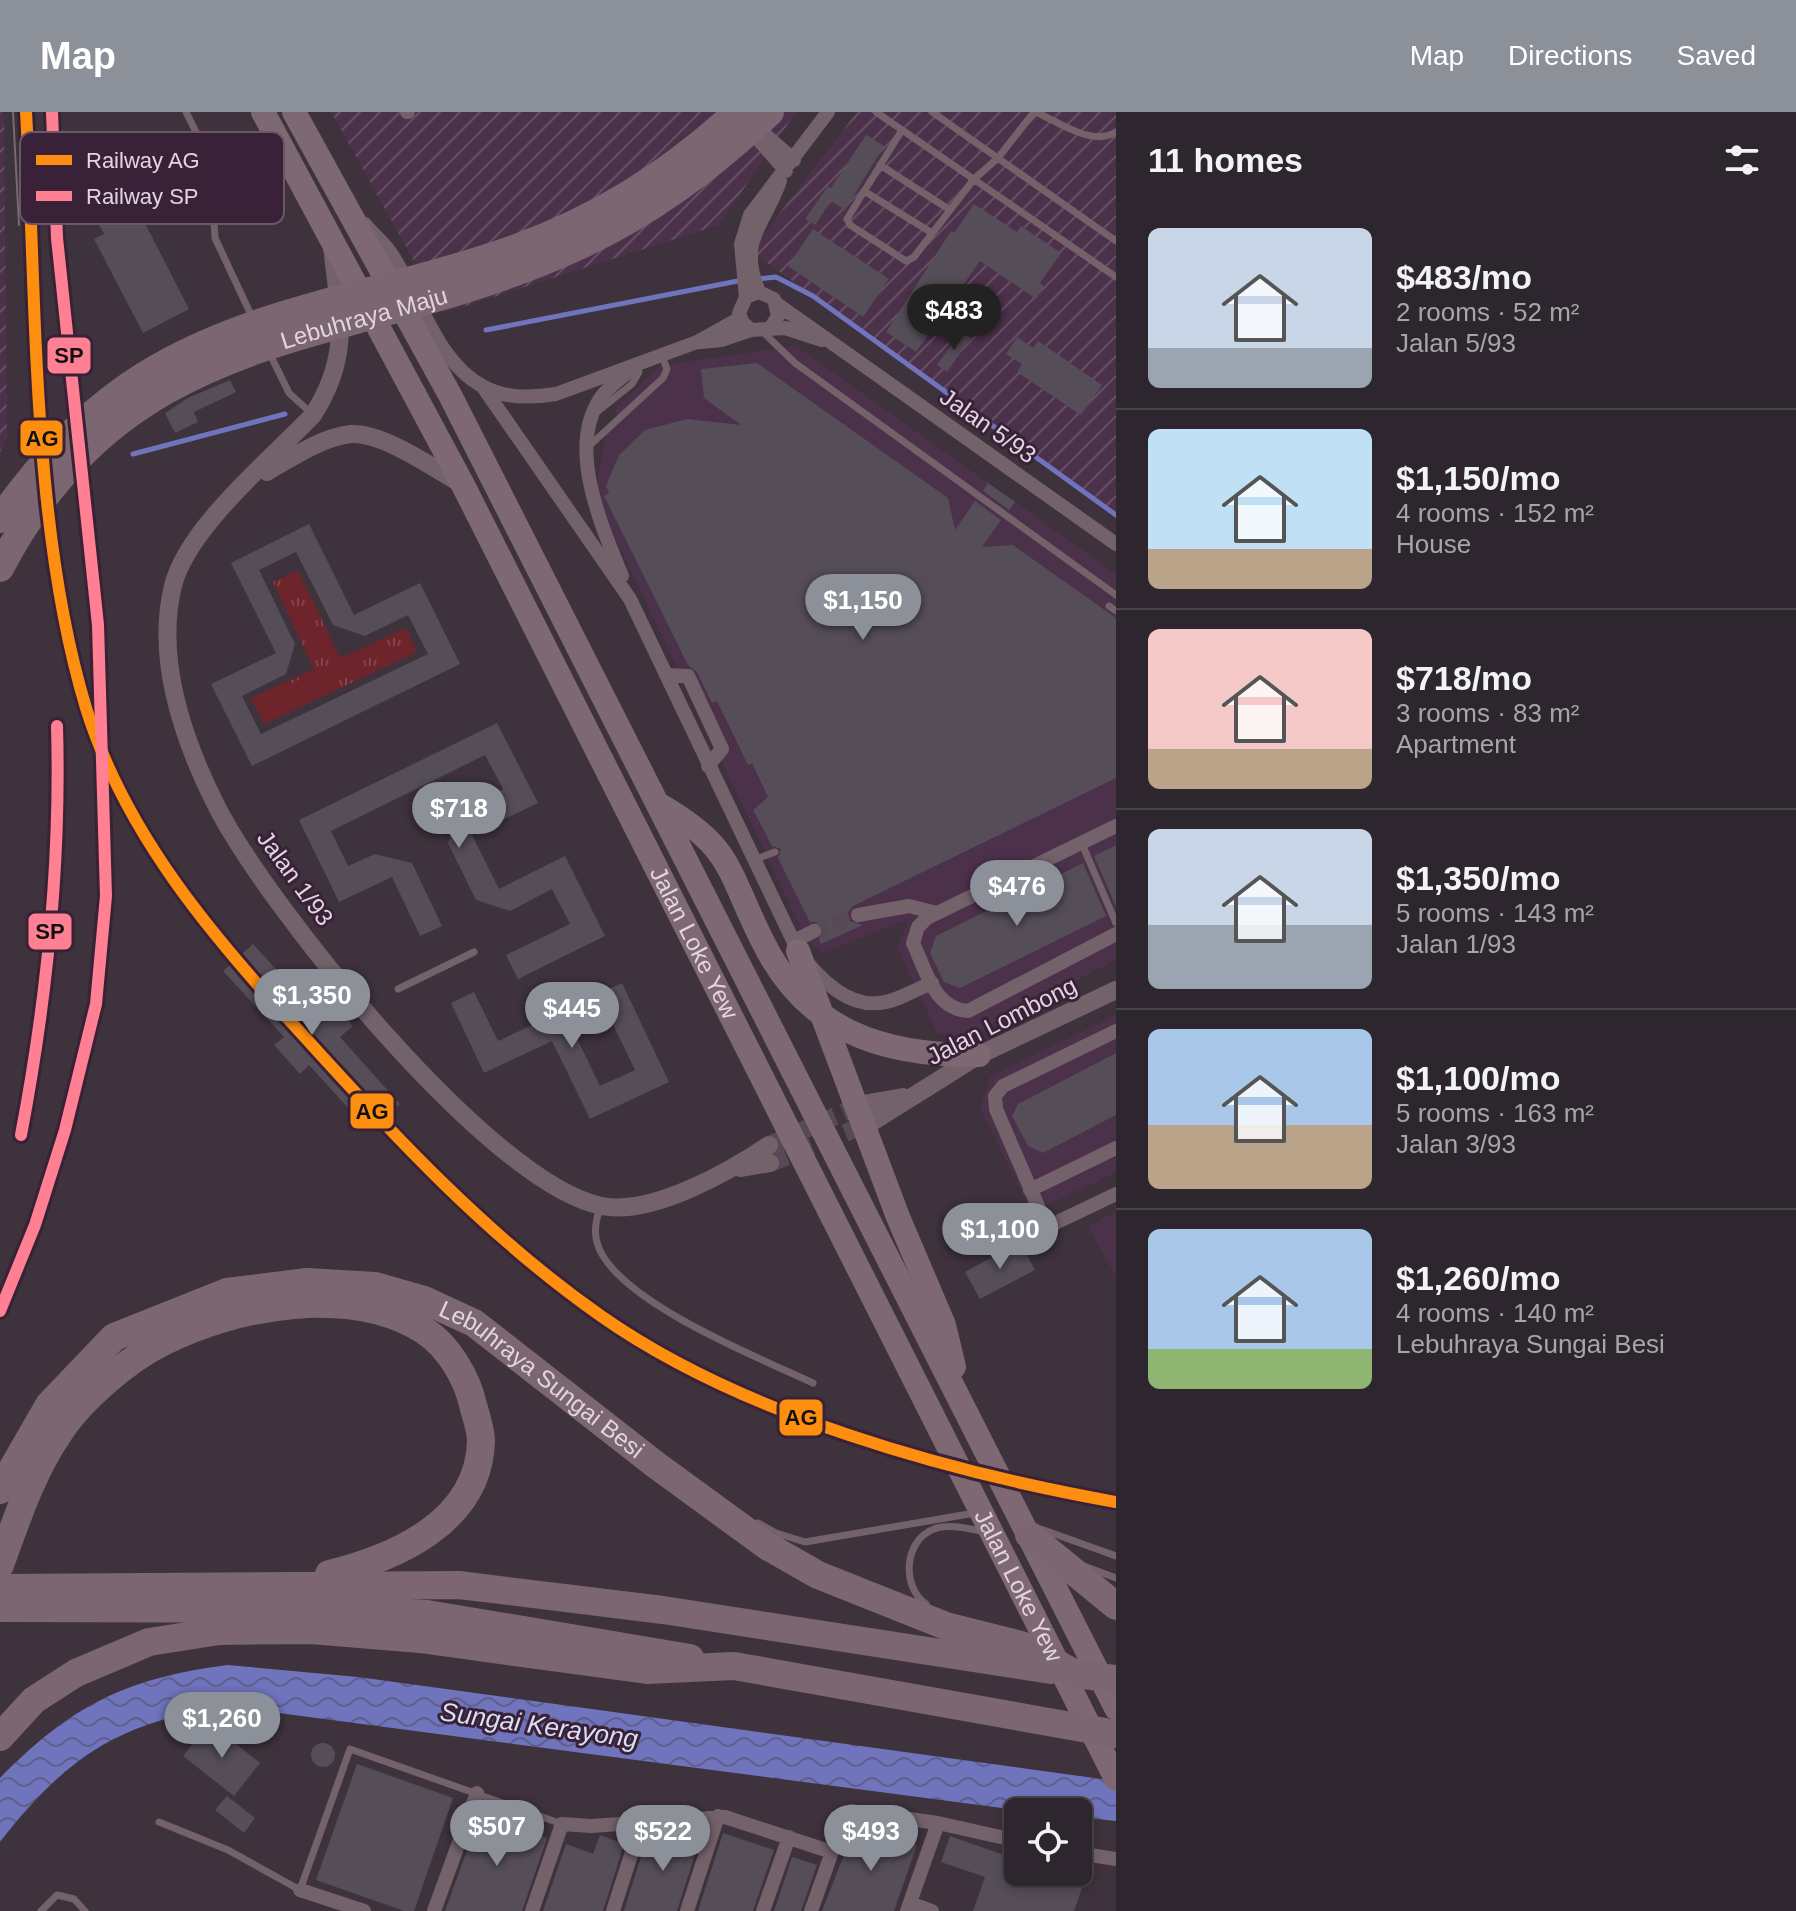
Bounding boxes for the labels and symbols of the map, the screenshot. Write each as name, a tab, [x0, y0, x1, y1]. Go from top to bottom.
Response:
legend	[20, 132, 284, 224]
text: Railway AG	[86, 148, 200, 173]
text: Railway SP	[86, 184, 198, 209]
street label: Lebuhraya Maju	[277, 281, 451, 354]
pin: $483	[907, 284, 1001, 352]
line badge: SP	[46, 336, 92, 375]
text: SP	[54, 343, 84, 368]
street label: Jalan 5/93	[935, 383, 1041, 468]
line badge: AG	[19, 419, 64, 457]
text: AG	[26, 426, 59, 451]
pin: $1,150	[798, 574, 928, 642]
pin: $718	[412, 782, 506, 850]
street label: Jalan 1/93	[252, 825, 339, 930]
pin: $476	[970, 860, 1064, 928]
street label: Jalan Loke Yew	[645, 862, 744, 1024]
line badge: SP	[27, 912, 73, 951]
text: SP	[35, 919, 65, 944]
pin: $1,350	[247, 969, 377, 1037]
street label: Jalan Lombong	[923, 971, 1081, 1070]
pin: $445	[525, 982, 619, 1050]
line badge: AG	[349, 1092, 395, 1130]
text: AG	[356, 1099, 389, 1124]
pin: $1,100	[935, 1203, 1065, 1271]
street label: Lebuhraya Sungai Besi	[435, 1295, 649, 1463]
line badge: AG	[778, 1398, 824, 1437]
text: AG	[785, 1405, 818, 1430]
street label: Jalan Loke Yew	[969, 1505, 1069, 1667]
pin: $1,260	[157, 1692, 287, 1760]
water label: Sungai Kerayong	[438, 1696, 640, 1754]
pin: $507	[450, 1800, 544, 1868]
pin: $522	[616, 1805, 710, 1873]
pin: $493	[824, 1805, 918, 1873]

